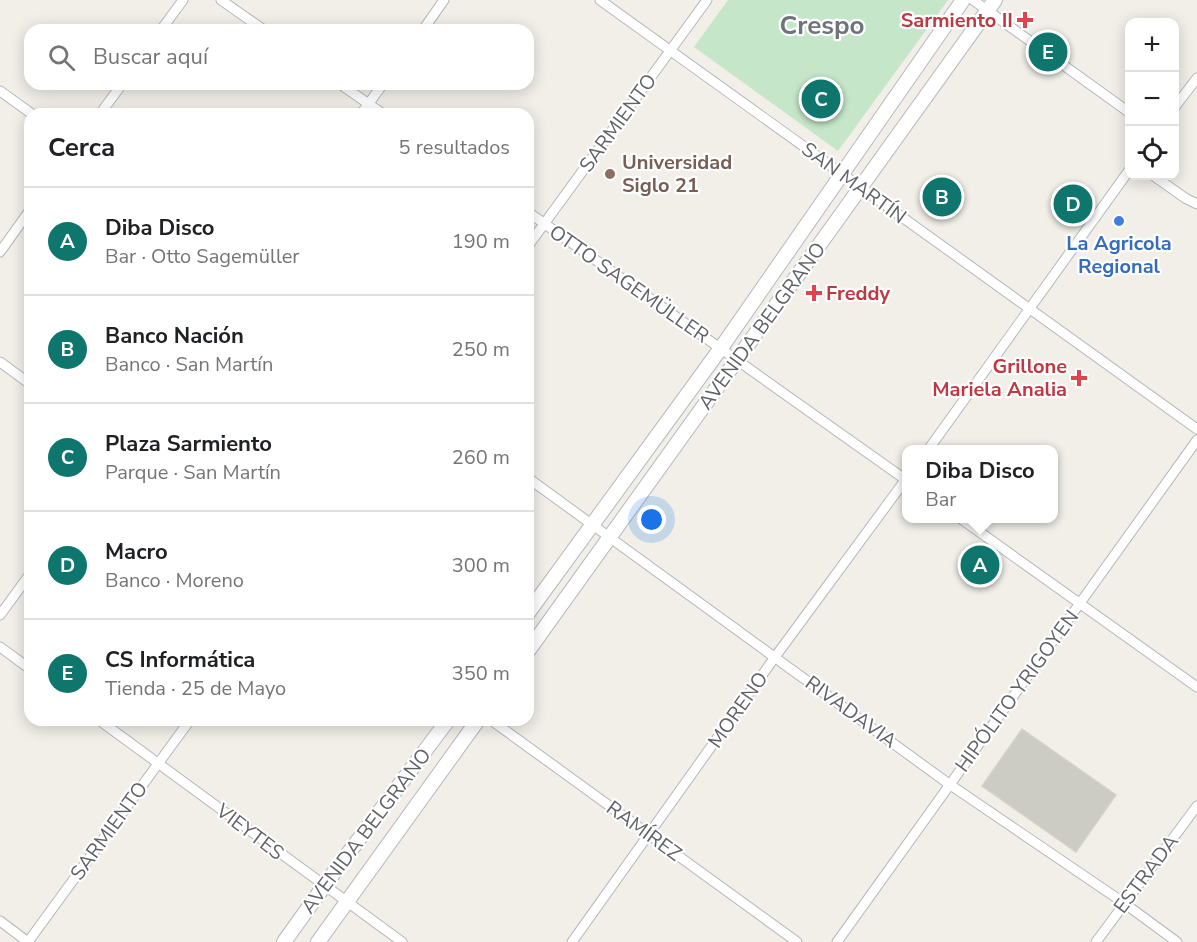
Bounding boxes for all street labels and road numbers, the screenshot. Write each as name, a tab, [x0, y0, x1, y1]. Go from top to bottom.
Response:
street label: SARMIENTO	[573, 68, 663, 178]
street label: SAN MARTÍN	[796, 136, 912, 230]
street label: OTTO SAGEMÜLLER	[544, 219, 714, 349]
street label: AVENIDA BELGRANO	[692, 237, 832, 415]
street label: HIPÓLITO YRIGOYEN	[949, 604, 1085, 778]
street label: MORENO	[702, 666, 774, 754]
street label: RIVADAVIA	[800, 670, 903, 755]
street label: AVENIDA BELGRANO	[295, 743, 437, 919]
street label: SARMIENTO	[64, 776, 154, 886]
street label: RAMÍREZ	[601, 795, 687, 868]
street label: VIEYTES	[210, 797, 289, 866]
street label: ESTRADA	[1107, 829, 1185, 919]

